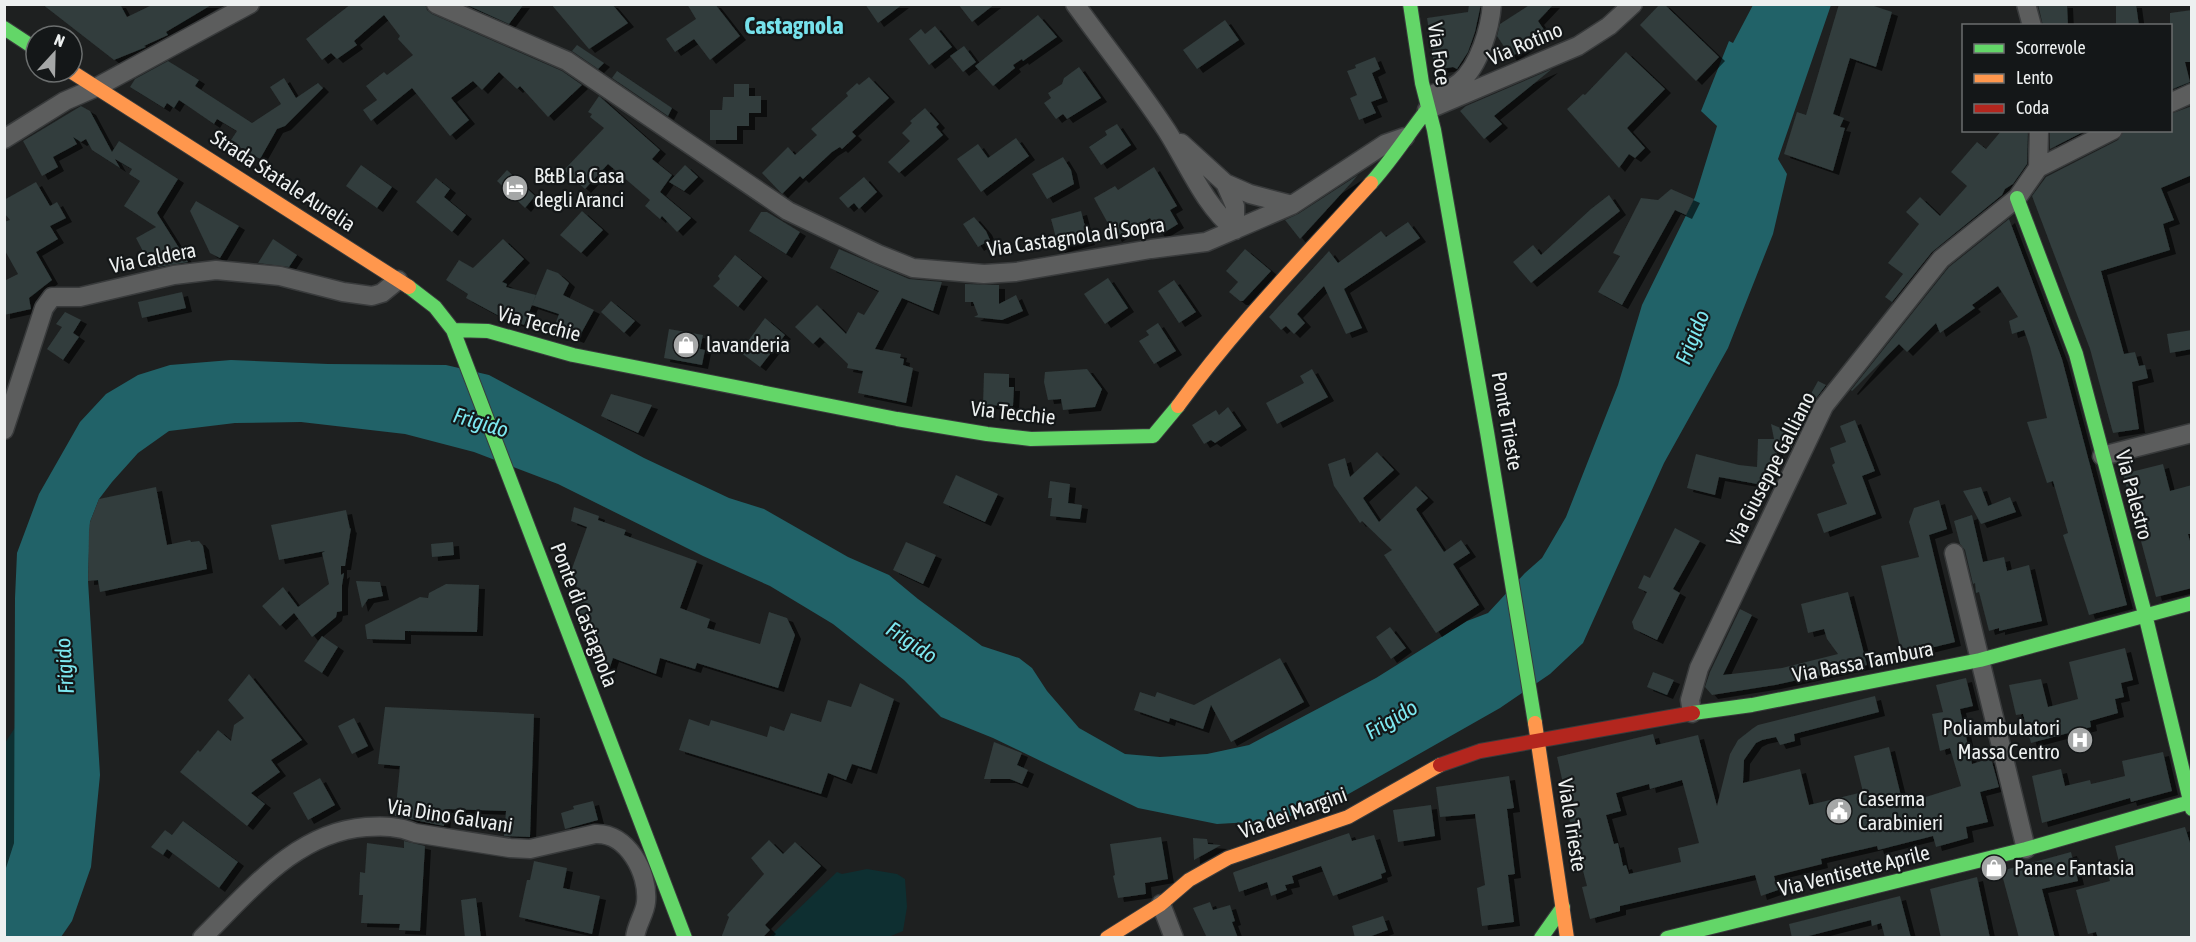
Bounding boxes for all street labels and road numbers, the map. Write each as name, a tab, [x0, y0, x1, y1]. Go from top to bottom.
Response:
street label: Via Rotino	[1484, 17, 1566, 70]
street label: Via Foce	[1424, 21, 1456, 87]
street label: Strada Statale Aurelia	[207, 124, 360, 236]
street label: Via Castagnola di Sopra	[985, 212, 1166, 260]
street label: Via Caldera	[108, 237, 198, 277]
street label: Via Tecchie	[495, 300, 584, 346]
street label: Ponte Trieste	[1488, 370, 1528, 472]
street label: Via Giuseppe Galliano	[1721, 387, 1819, 550]
street label: Via Tecchie	[969, 396, 1057, 428]
street label: Via Palestro	[2111, 447, 2158, 542]
street label: Ponte di Castagnola	[546, 539, 624, 690]
street label: Via Bassa Tambura	[1790, 636, 1935, 686]
street label: Viale Trieste	[1554, 777, 1592, 873]
street label: Via dei Margini	[1235, 781, 1350, 843]
street label: Via Dino Galvani	[386, 793, 515, 837]
street label: Via Ventisette Aprile	[1775, 840, 1932, 900]

